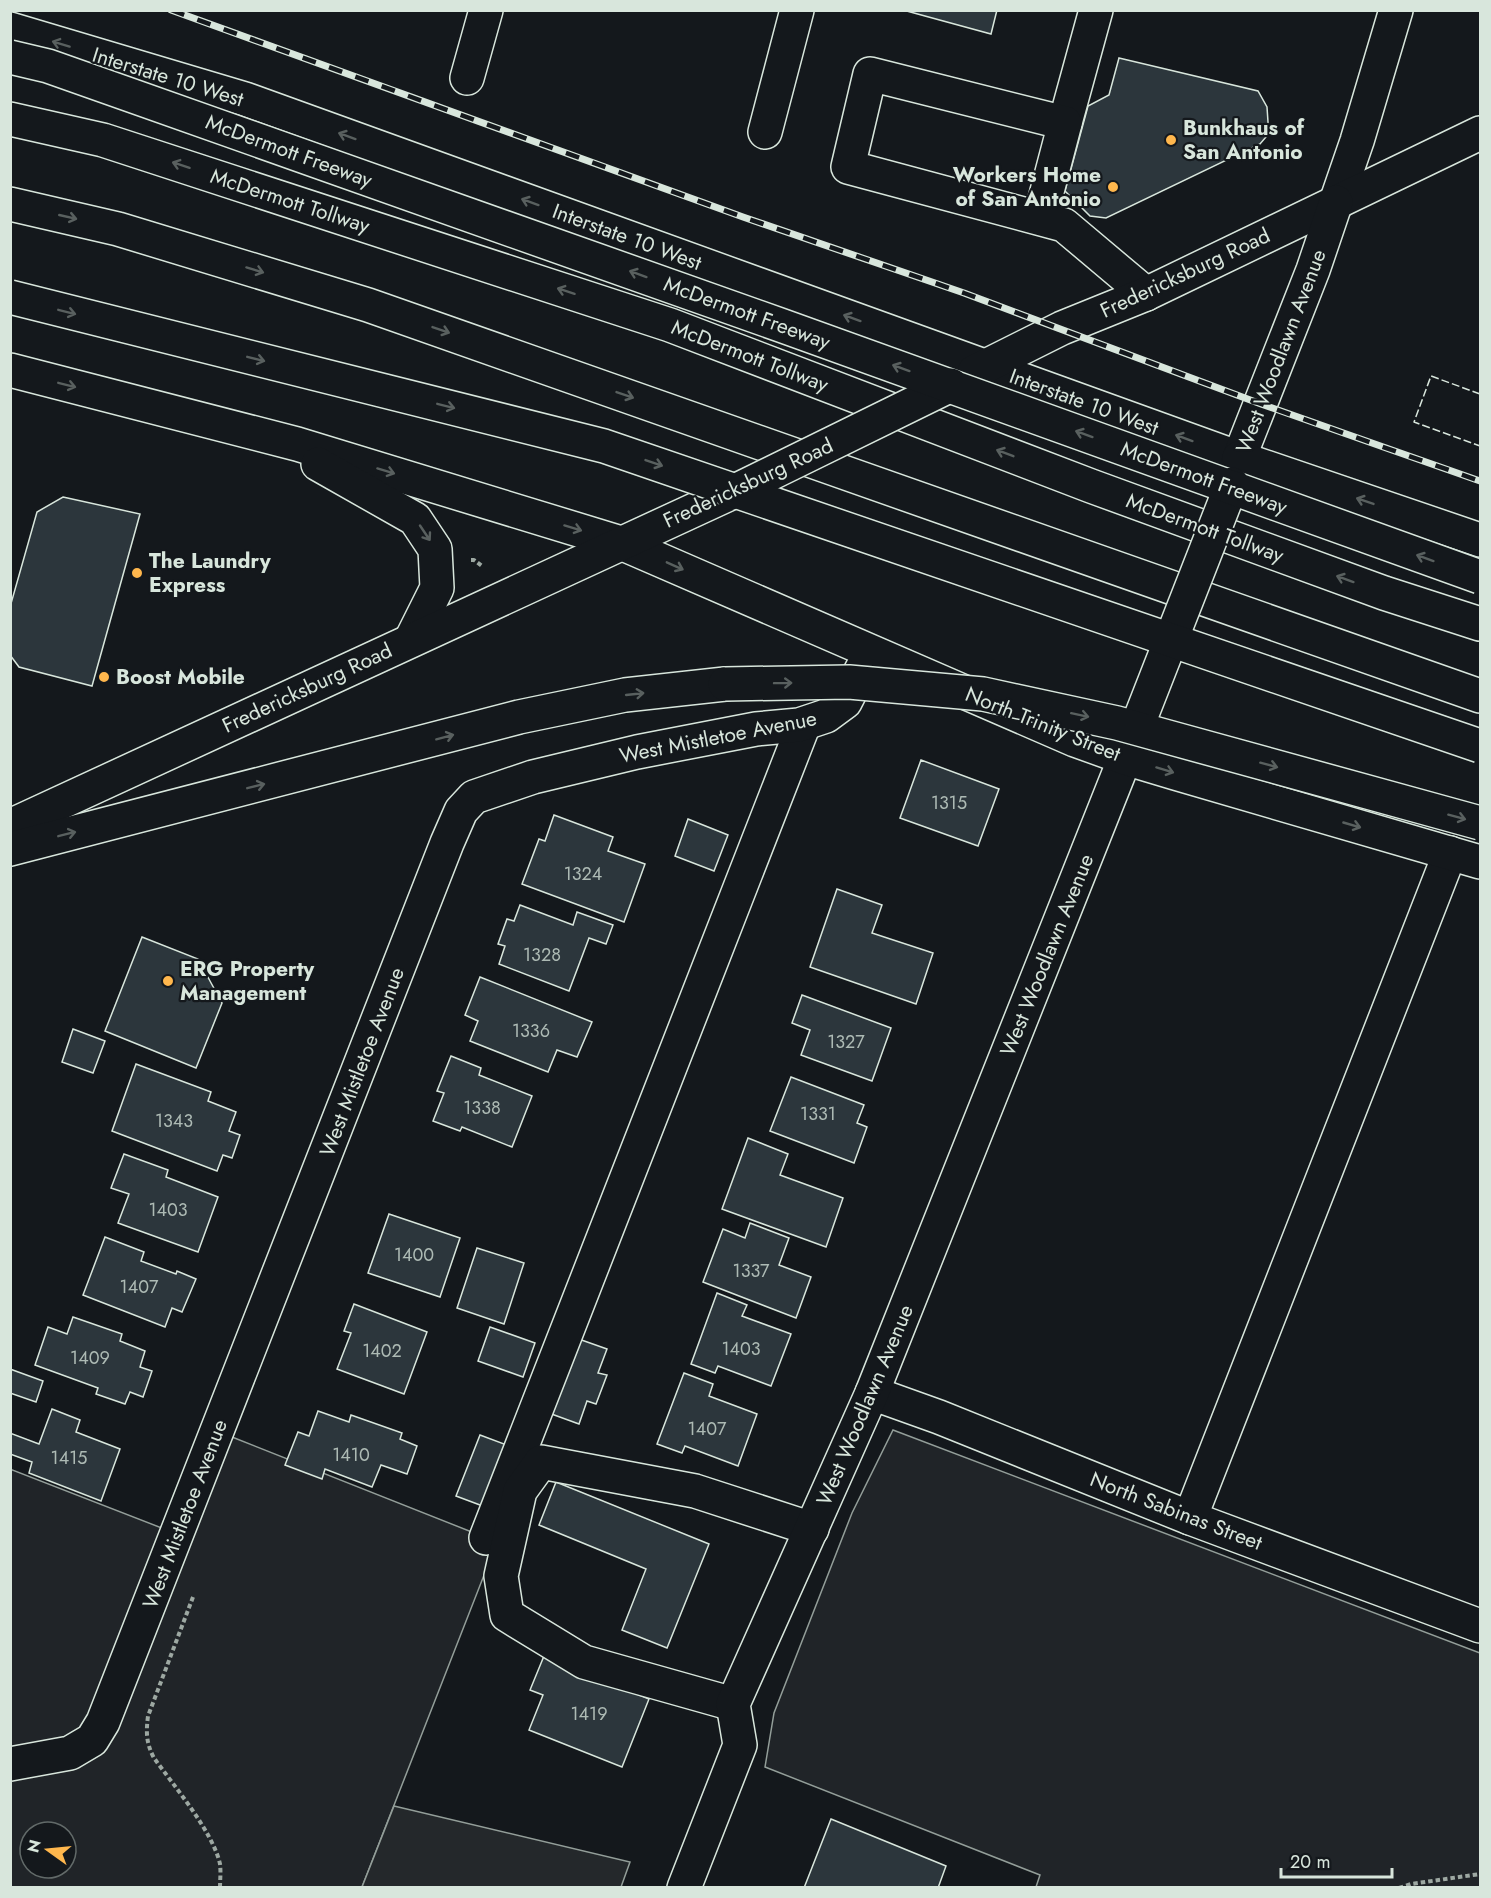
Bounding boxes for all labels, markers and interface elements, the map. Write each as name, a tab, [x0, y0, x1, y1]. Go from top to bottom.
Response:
one-way arrow	[52, 38, 71, 49]
street label: Interstate 10 West	[89, 40, 247, 114]
street label: McDermott Freeway	[201, 107, 377, 195]
place label: Bunkhaus of San Antonio	[1183, 113, 1305, 167]
one-way arrow	[338, 129, 357, 140]
marker: Bunkhaus of San Antonio	[1164, 133, 1178, 147]
one-way arrow	[172, 159, 191, 170]
place label: Workers Home of San Antonio	[953, 160, 1101, 214]
street label: McDermott Tollway	[206, 161, 374, 241]
marker: Workers Home of San Antonio	[1106, 180, 1120, 194]
one-way arrow	[521, 195, 540, 206]
street label: Interstate 10 West	[548, 196, 706, 278]
one-way arrow	[58, 212, 77, 224]
street label: Fredericksburg Road	[1095, 220, 1275, 326]
street label: West Woodlawn Avenue	[1228, 245, 1334, 457]
one-way arrow	[245, 265, 264, 276]
one-way arrow	[629, 268, 648, 279]
street label: McDermott Freeway	[659, 269, 835, 357]
one-way arrow	[557, 285, 576, 296]
one-way arrow	[57, 306, 76, 318]
one-way arrow	[843, 311, 862, 322]
street label: McDermott Tollway	[667, 312, 834, 400]
one-way arrow	[431, 326, 450, 337]
one-way arrow	[247, 354, 266, 365]
street label: Interstate 10 West	[1005, 361, 1163, 443]
one-way arrow	[892, 362, 910, 373]
one-way arrow	[57, 380, 76, 391]
one-way arrow	[615, 390, 634, 401]
one-way arrow	[436, 401, 455, 413]
one-way arrow	[1075, 428, 1094, 439]
street label: Fredericksburg Road	[658, 430, 838, 536]
one-way arrow	[1175, 432, 1194, 443]
street label: McDermott Freeway	[1116, 434, 1292, 522]
one-way arrow	[996, 447, 1015, 458]
one-way arrow	[644, 458, 663, 469]
one-way arrow	[376, 466, 395, 477]
street label: McDermott Tollway	[1122, 486, 1289, 571]
one-way arrow	[1356, 495, 1375, 506]
one-way arrow	[563, 523, 582, 534]
one-way arrow	[419, 525, 431, 541]
place label: The Laundry Express	[149, 546, 272, 600]
one-way arrow	[1417, 551, 1435, 562]
one-way arrow	[665, 561, 683, 572]
marker: The Laundry Express	[130, 566, 144, 580]
one-way arrow	[1337, 572, 1355, 583]
street label: Fredericksburg Road	[217, 635, 397, 741]
place label: Boost Mobile	[116, 662, 245, 692]
marker: Boost Mobile	[97, 670, 111, 684]
one-way arrow	[773, 677, 793, 689]
street label: North Trinity Street	[961, 679, 1125, 769]
one-way arrow	[624, 688, 644, 699]
street label: West Mistletoe Avenue	[617, 703, 819, 771]
one-way arrow	[1070, 710, 1089, 721]
one-way arrow	[435, 730, 454, 742]
one-way arrow	[1259, 759, 1278, 771]
one-way arrow	[1155, 765, 1174, 776]
one-way arrow	[246, 779, 265, 791]
house number: 1315	[931, 790, 967, 816]
one-way arrow	[1447, 811, 1466, 823]
one-way arrow	[1342, 820, 1361, 831]
one-way arrow	[57, 828, 76, 840]
street label: West Woodlawn Avenue	[993, 849, 1101, 1061]
house number: 1324	[564, 861, 602, 887]
house number: 1328	[523, 942, 561, 968]
place label: ERG Property Management	[180, 954, 315, 1008]
street label: West Mistletoe Avenue	[312, 963, 412, 1161]
marker: ERG Property Management	[161, 974, 175, 988]
house number: 1336	[512, 1018, 550, 1044]
house number: 1327	[827, 1029, 865, 1055]
house number: 1338	[463, 1095, 501, 1121]
house number: 1331	[800, 1101, 836, 1127]
house number: 1343	[155, 1108, 193, 1134]
house number: 1403	[148, 1197, 188, 1223]
house number: 1400	[394, 1242, 434, 1268]
house number: 1337	[733, 1258, 770, 1284]
house number: 1407	[120, 1274, 159, 1300]
street label: West Woodlawn Avenue	[809, 1300, 921, 1510]
house number: 1403	[721, 1336, 761, 1362]
house number: 1402	[362, 1338, 402, 1364]
house number: 1409	[70, 1345, 110, 1371]
street label: West Mistletoe Avenue	[135, 1415, 235, 1613]
house number: 1407	[688, 1416, 727, 1442]
house number: 1410	[332, 1442, 370, 1468]
house number: 1415	[51, 1445, 87, 1471]
street label: North Sabinas Street	[1086, 1464, 1266, 1558]
house number: 1419	[570, 1701, 608, 1727]
north arrow	[18, 1820, 78, 1880]
text: N	[21, 1837, 47, 1855]
scale bar	[1281, 1841, 1392, 1879]
text: 20 m	[1290, 1849, 1330, 1875]

